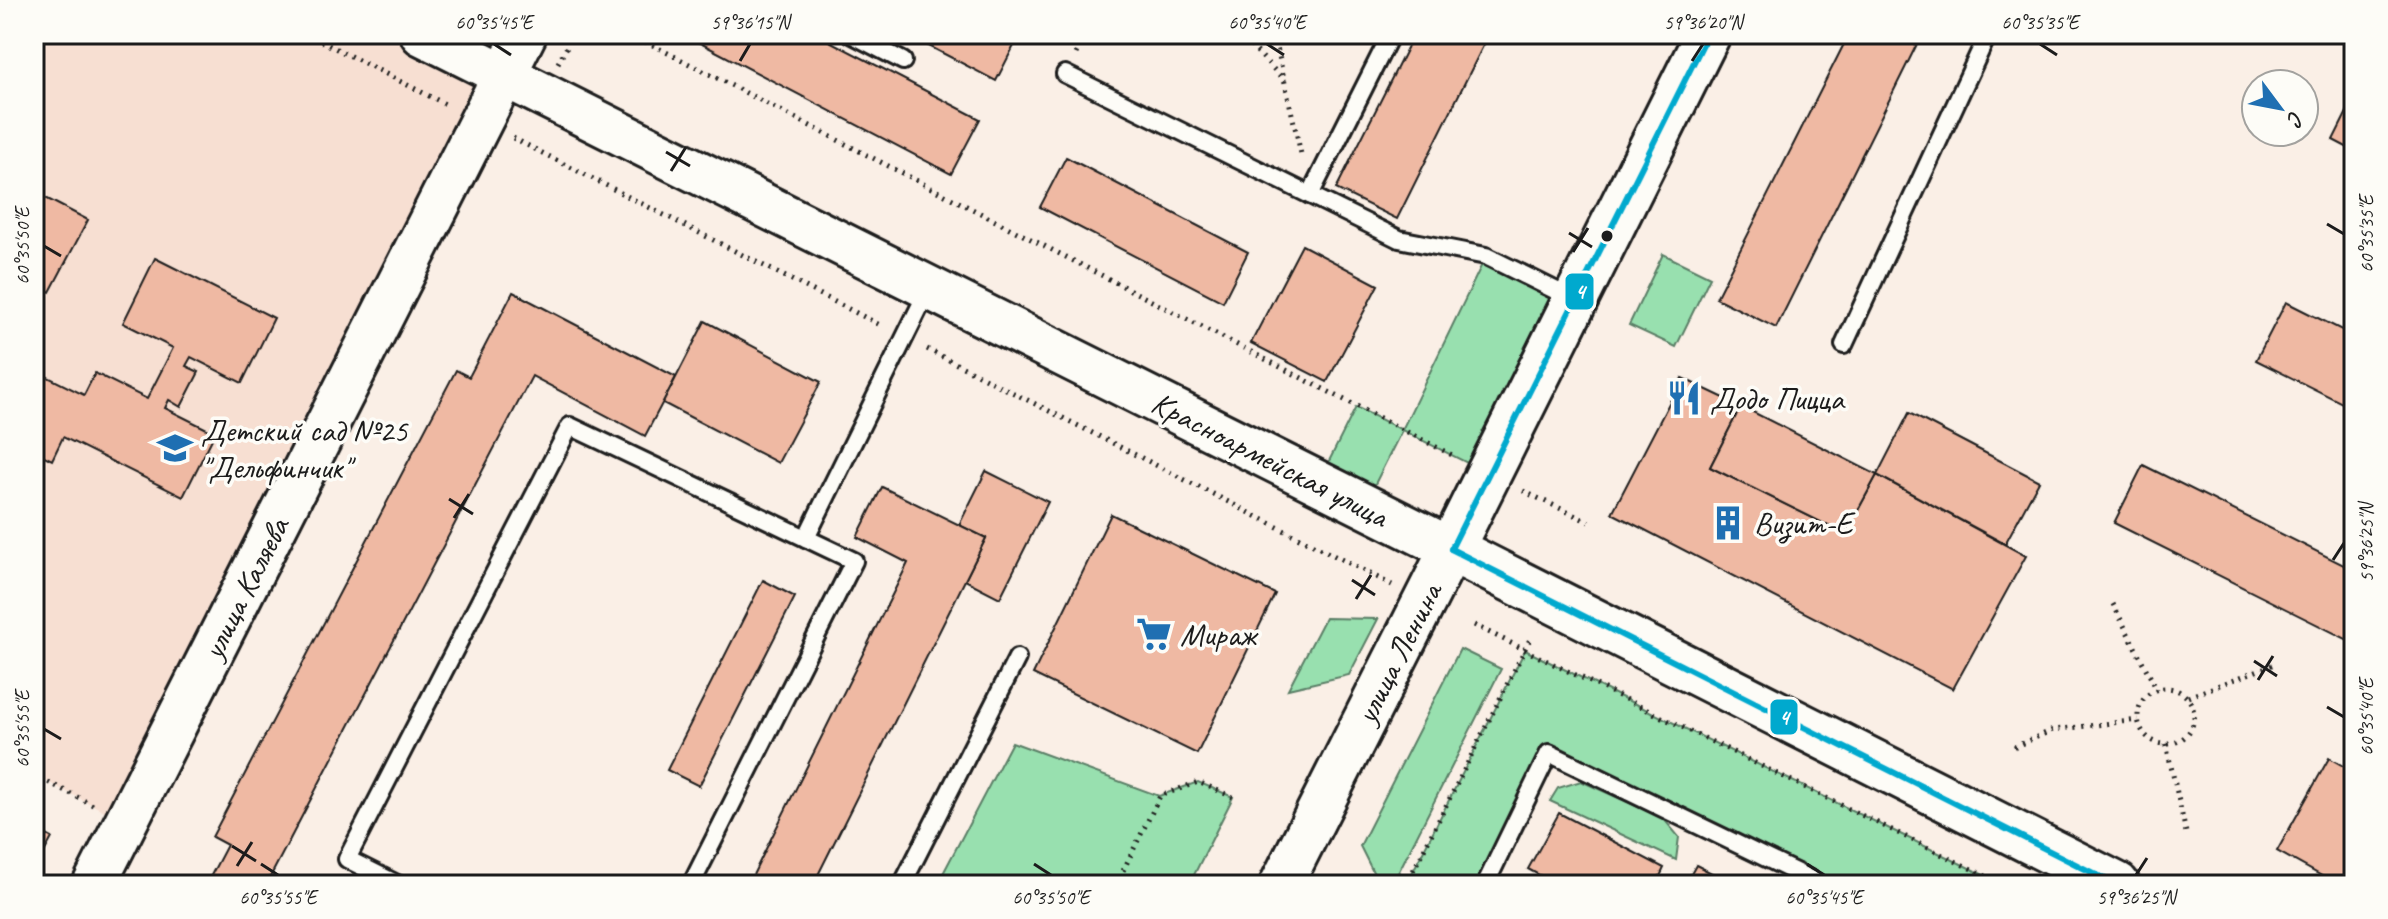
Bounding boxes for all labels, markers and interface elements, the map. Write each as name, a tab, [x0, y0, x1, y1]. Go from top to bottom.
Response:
text: 60°35'45"E	[455, 10, 535, 35]
text: 59°36'15"N	[711, 10, 792, 35]
text: 60°35'40"E	[1228, 10, 1308, 35]
text: 59°36'20"N	[1664, 10, 1745, 35]
text: 60°35'35"E	[2001, 10, 2081, 35]
north arrow	[2240, 68, 2320, 148]
text: С	[2280, 106, 2311, 133]
text: 60°35'35"E	[2354, 193, 2379, 273]
text: 60°35'50"E	[10, 205, 35, 285]
unlabelled marker	[1599, 228, 1615, 244]
line badge: 4	[1564, 272, 1595, 311]
text: 4	[1575, 278, 1588, 306]
place label: Додо Пицца	[1710, 378, 1846, 419]
restaurant icon: Додо Пицца	[1665, 379, 1703, 417]
street label: Красноармейская улица	[1145, 382, 1397, 538]
place label: Детский сад №25 "Дельфинчик"	[201, 410, 409, 488]
school or university icon: Детский сад №25 "Дельфинчик"	[156, 429, 194, 467]
text: 59°36'25"N	[2354, 501, 2379, 582]
place label: Визит-Е	[1754, 503, 1856, 544]
building icon: Визит-Е	[1709, 504, 1747, 542]
street label: улица Каляева	[192, 509, 299, 668]
street label: улица Ленина	[1345, 574, 1453, 732]
place label: Мираж	[1180, 614, 1259, 655]
supermarket icon: Мираж	[1135, 615, 1173, 653]
text: 60°35'40"E	[2354, 676, 2379, 756]
text: 60°35'55"E	[10, 688, 35, 768]
line badge: 4	[1769, 698, 1799, 736]
text: 4	[1779, 704, 1792, 732]
text: 60°35'55"E	[239, 885, 319, 910]
text: 60°35'50"E	[1012, 885, 1092, 910]
text: 60°35'45"E	[1785, 885, 1865, 910]
text: 59°36'25"N	[2097, 885, 2178, 910]

